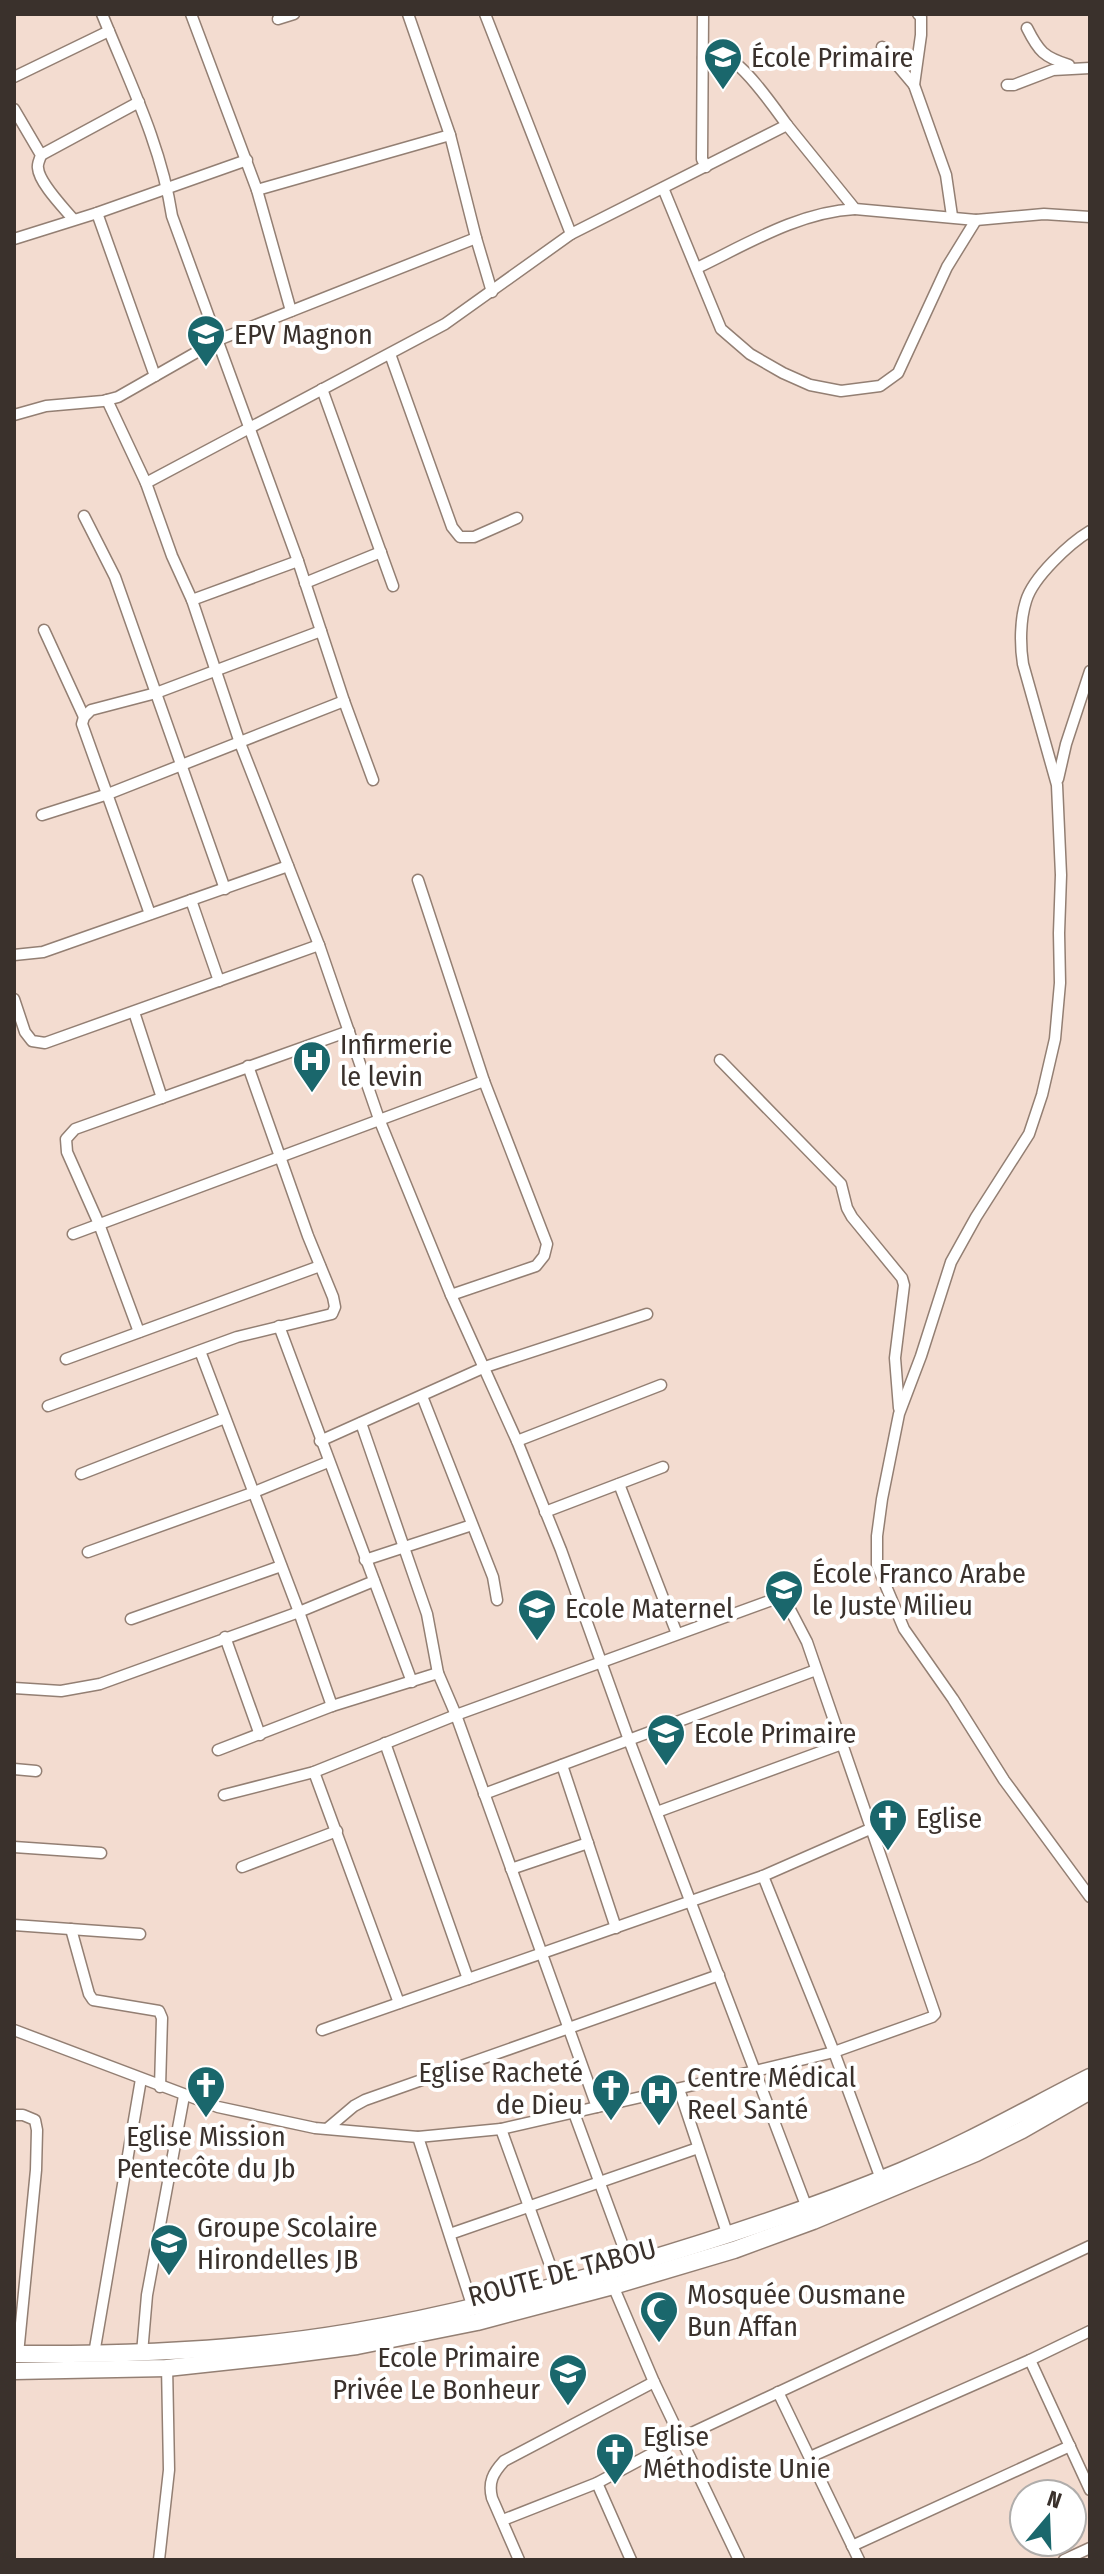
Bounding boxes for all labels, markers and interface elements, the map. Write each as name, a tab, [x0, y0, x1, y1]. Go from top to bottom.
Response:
school or university icon: École Primaire	[702, 36, 744, 91]
place label: École Primaire	[751, 41, 913, 74]
school or university icon: EPV Magnon	[185, 313, 227, 368]
place label: EPV Magnon	[234, 318, 373, 351]
place label: Infirmerie le levin	[340, 1028, 453, 1093]
hospital icon: Infirmerie le levin	[291, 1039, 333, 1094]
place label: École Franco Arabe le Juste Milieu	[812, 1557, 1026, 1622]
school or university icon: École Franco Arabe le Juste Milieu	[763, 1568, 805, 1623]
school or university icon: Ecole Maternel	[516, 1587, 558, 1642]
place label: Ecole Maternel	[565, 1592, 733, 1625]
school or university icon: Ecole Primaire	[645, 1712, 687, 1767]
place label: Ecole Primaire	[694, 1717, 856, 1750]
church icon: Eglise	[867, 1797, 909, 1852]
place label: Eglise	[916, 1802, 982, 1835]
place label: Eglise Racheté de Dieu	[419, 2056, 583, 2121]
place label: Centre Médical Reel Santé	[687, 2061, 856, 2126]
church icon: Eglise Mission Pentecôte du Jb	[185, 2064, 227, 2119]
church icon: Eglise Racheté de Dieu	[590, 2067, 632, 2122]
hospital icon: Centre Médical Reel Santé	[638, 2072, 680, 2127]
place label: Eglise Mission Pentecôte du Jb	[116, 2120, 296, 2185]
place label: Groupe Scolaire Hirondelles JB	[197, 2211, 378, 2276]
school or university icon: Groupe Scolaire Hirondelles JB	[148, 2222, 190, 2277]
street label: ROUTE DE TABOU	[464, 2232, 660, 2313]
place label: Mosquée Ousmane Bun Affan	[687, 2278, 906, 2343]
mosque icon: Mosquée Ousmane Bun Affan	[638, 2289, 680, 2344]
place label: Ecole Primaire Privée Le Bonheur	[332, 2341, 540, 2406]
school or university icon: Ecole Primaire Privée Le Bonheur	[547, 2352, 589, 2407]
place label: Eglise Méthodiste Unie	[643, 2420, 831, 2485]
church icon: Eglise Méthodiste Unie	[594, 2431, 636, 2486]
north arrow	[1008, 2478, 1088, 2558]
text: N	[1044, 2485, 1065, 2514]

